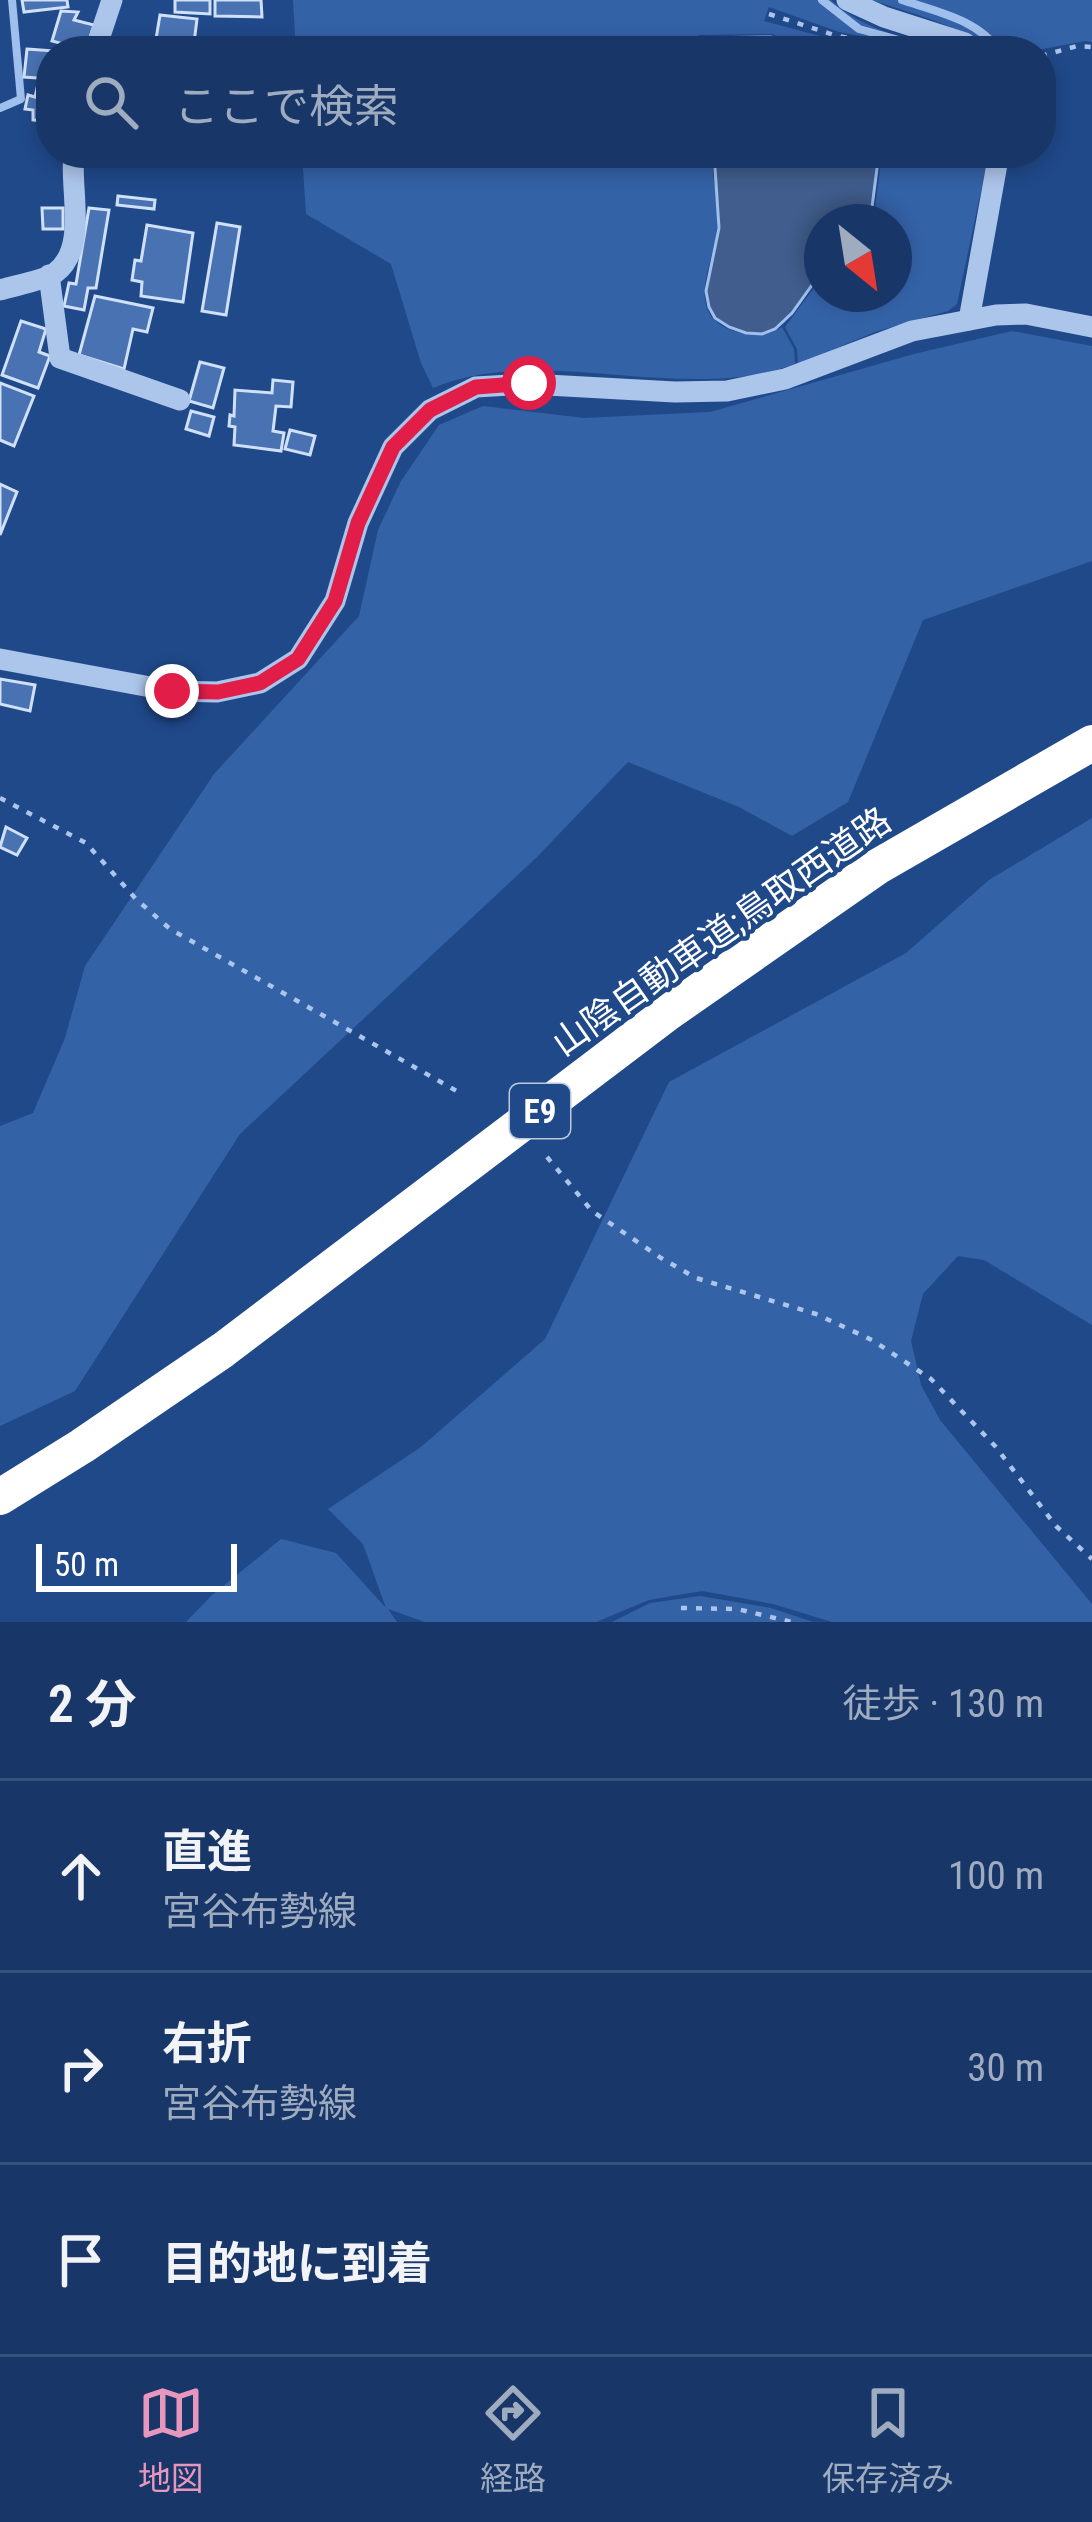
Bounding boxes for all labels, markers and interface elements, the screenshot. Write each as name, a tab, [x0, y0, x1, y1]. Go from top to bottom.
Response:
search box	[36, 36, 1056, 168]
icon: search	[78, 69, 144, 135]
text: ここで検索	[174, 80, 399, 133]
north arrow	[804, 204, 912, 312]
route start	[502, 356, 556, 410]
route end	[145, 664, 199, 718]
street label: 山陰自動車道;鳥取西道路	[544, 799, 899, 1065]
road number: E9	[510, 1084, 570, 1138]
scale bar	[36, 1538, 237, 1591]
text: 50 m	[54, 1545, 119, 1584]
text: 2 分	[48, 1675, 137, 1734]
text: 徒歩 · 130 m	[843, 1681, 1044, 1727]
text: 直進	[162, 1825, 252, 1878]
icon: ahead	[48, 1843, 114, 1909]
text: 100 m	[948, 1853, 1044, 1899]
text: 宮谷布勢線	[162, 1889, 357, 1935]
text: 右折	[162, 2017, 252, 2070]
icon: right	[48, 2035, 114, 2101]
text: 30 m	[967, 2045, 1044, 2091]
text: 宮谷布勢線	[162, 2081, 357, 2127]
icon: arrive	[48, 2227, 114, 2293]
text: 目的地に到着	[162, 2237, 432, 2290]
tab: 地図	[138, 2380, 204, 2500]
tab: 経路	[480, 2380, 546, 2500]
tab: 保存済み	[822, 2380, 954, 2500]

